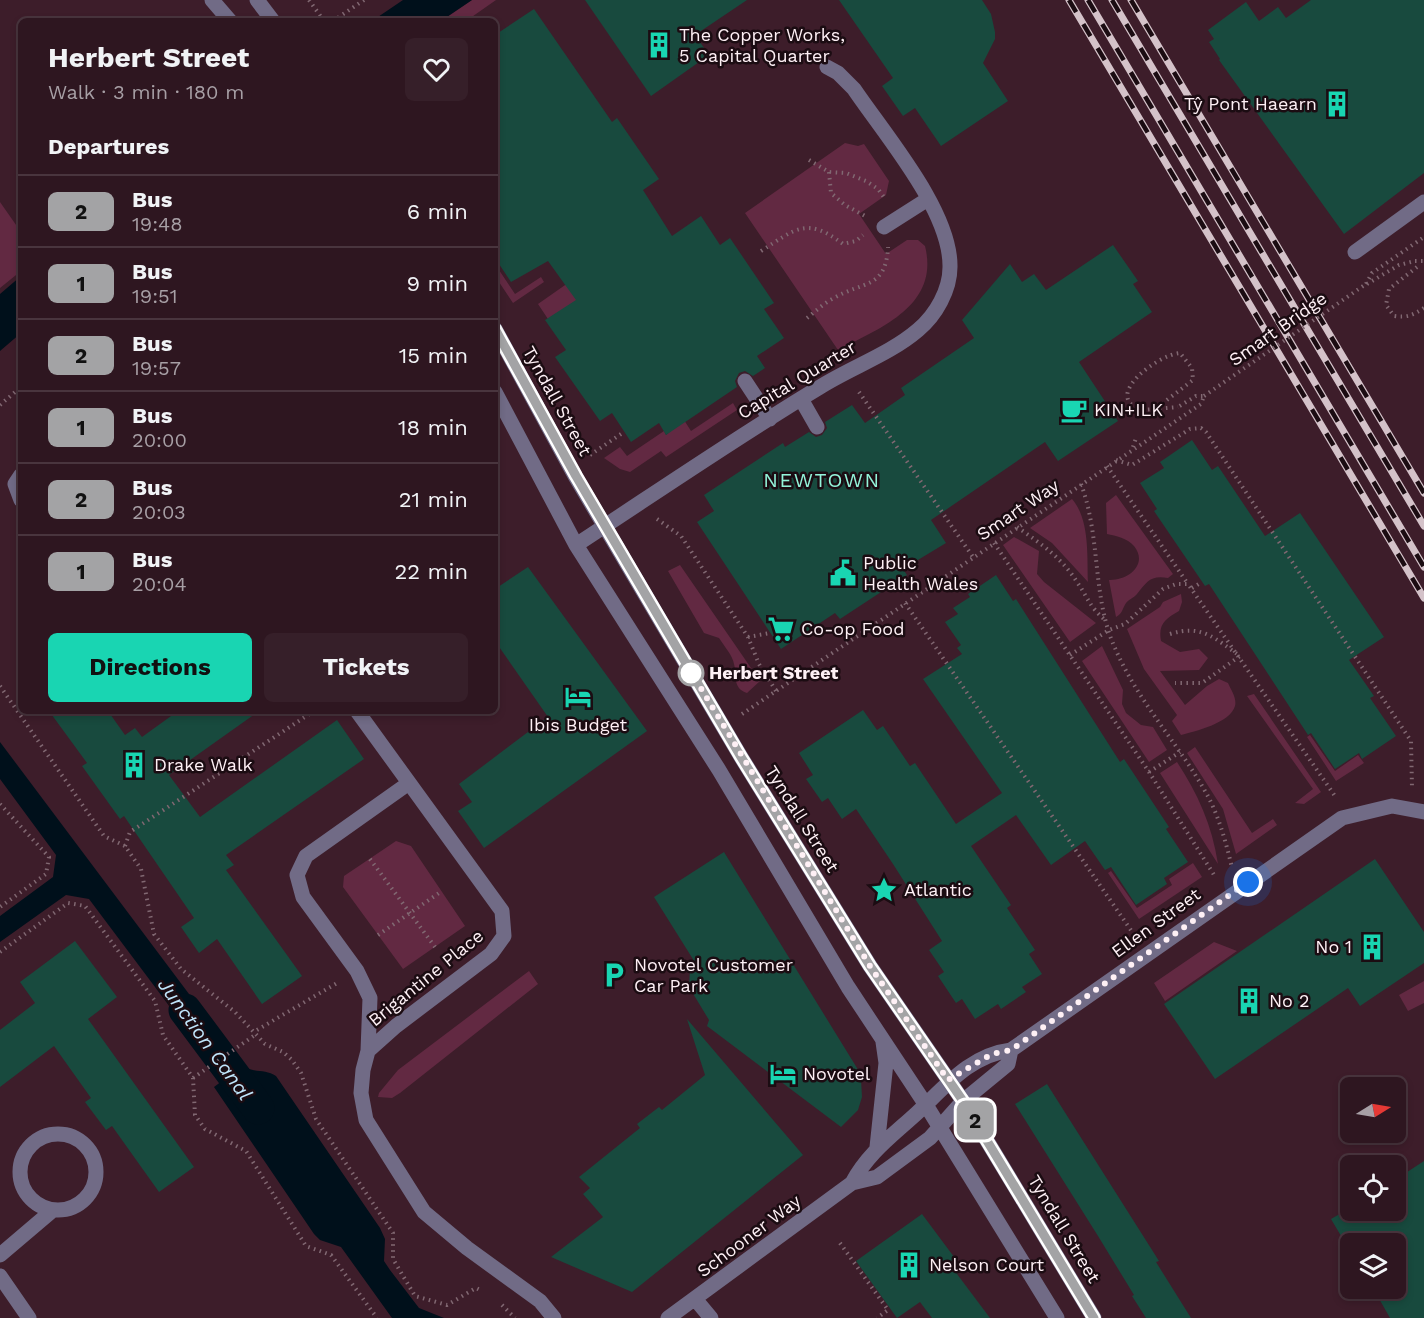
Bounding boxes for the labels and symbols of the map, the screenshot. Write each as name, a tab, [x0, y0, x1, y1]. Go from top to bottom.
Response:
place label: The Copper Works, 5 Capital Quarter	[679, 24, 845, 66]
building icon: The Copper Works, 5 Capital Quarter	[644, 30, 674, 60]
building icon: Tŷ Pont Haearn	[1322, 89, 1352, 119]
place label: Tŷ Pont Haearn	[1184, 93, 1317, 114]
street label: Smart Bridge	[1225, 287, 1331, 370]
street label: Capital Quarter	[734, 336, 860, 423]
street label: Tyndall Street	[519, 342, 596, 460]
cafe icon: KIN+ILK	[1059, 395, 1089, 425]
place label: KIN+ILK	[1094, 399, 1163, 420]
district label: NEWTOWN	[763, 468, 881, 492]
street label: Smart Way	[973, 474, 1063, 545]
place label: Public Health Wales	[863, 552, 978, 594]
public building icon: Public Health Wales	[828, 558, 858, 588]
supermarket icon: Co-op Food	[766, 614, 796, 644]
place label: Co-op Food	[801, 618, 904, 639]
marker: Herbert Street	[678, 660, 704, 686]
place label: Herbert Street	[709, 662, 839, 683]
hotel icon: Ibis Budget	[563, 682, 593, 712]
place label: Ibis Budget	[529, 714, 628, 735]
building icon: Drake Walk	[119, 750, 149, 780]
place label: Drake Walk	[154, 754, 253, 775]
street label: Tyndall Street	[761, 761, 844, 876]
your location	[1233, 867, 1263, 897]
place icon: Atlantic	[869, 875, 899, 905]
place label: Atlantic	[904, 879, 972, 900]
street label: Ellen Street	[1107, 883, 1204, 962]
street label: Brigantine Place	[364, 925, 487, 1030]
building icon: No 1	[1357, 932, 1387, 962]
place label: No 1	[1315, 936, 1352, 957]
place label: Novotel Customer Car Park	[634, 954, 793, 996]
parking icon: Novotel Customer Car Park	[599, 960, 629, 990]
water label: Junction Canal	[153, 973, 257, 1105]
building icon: No 2	[1234, 986, 1264, 1016]
place label: No 2	[1269, 990, 1310, 1011]
hotel icon: Novotel	[768, 1059, 798, 1089]
place label: Novotel	[803, 1063, 871, 1084]
north arrow	[1340, 1077, 1406, 1143]
line badge: 2	[956, 1100, 994, 1140]
street label: Tyndall Street	[1024, 1171, 1105, 1287]
street label: Schooner Way	[693, 1189, 805, 1281]
building icon: Nelson Court	[894, 1250, 924, 1280]
place label: Nelson Court	[929, 1254, 1045, 1275]

